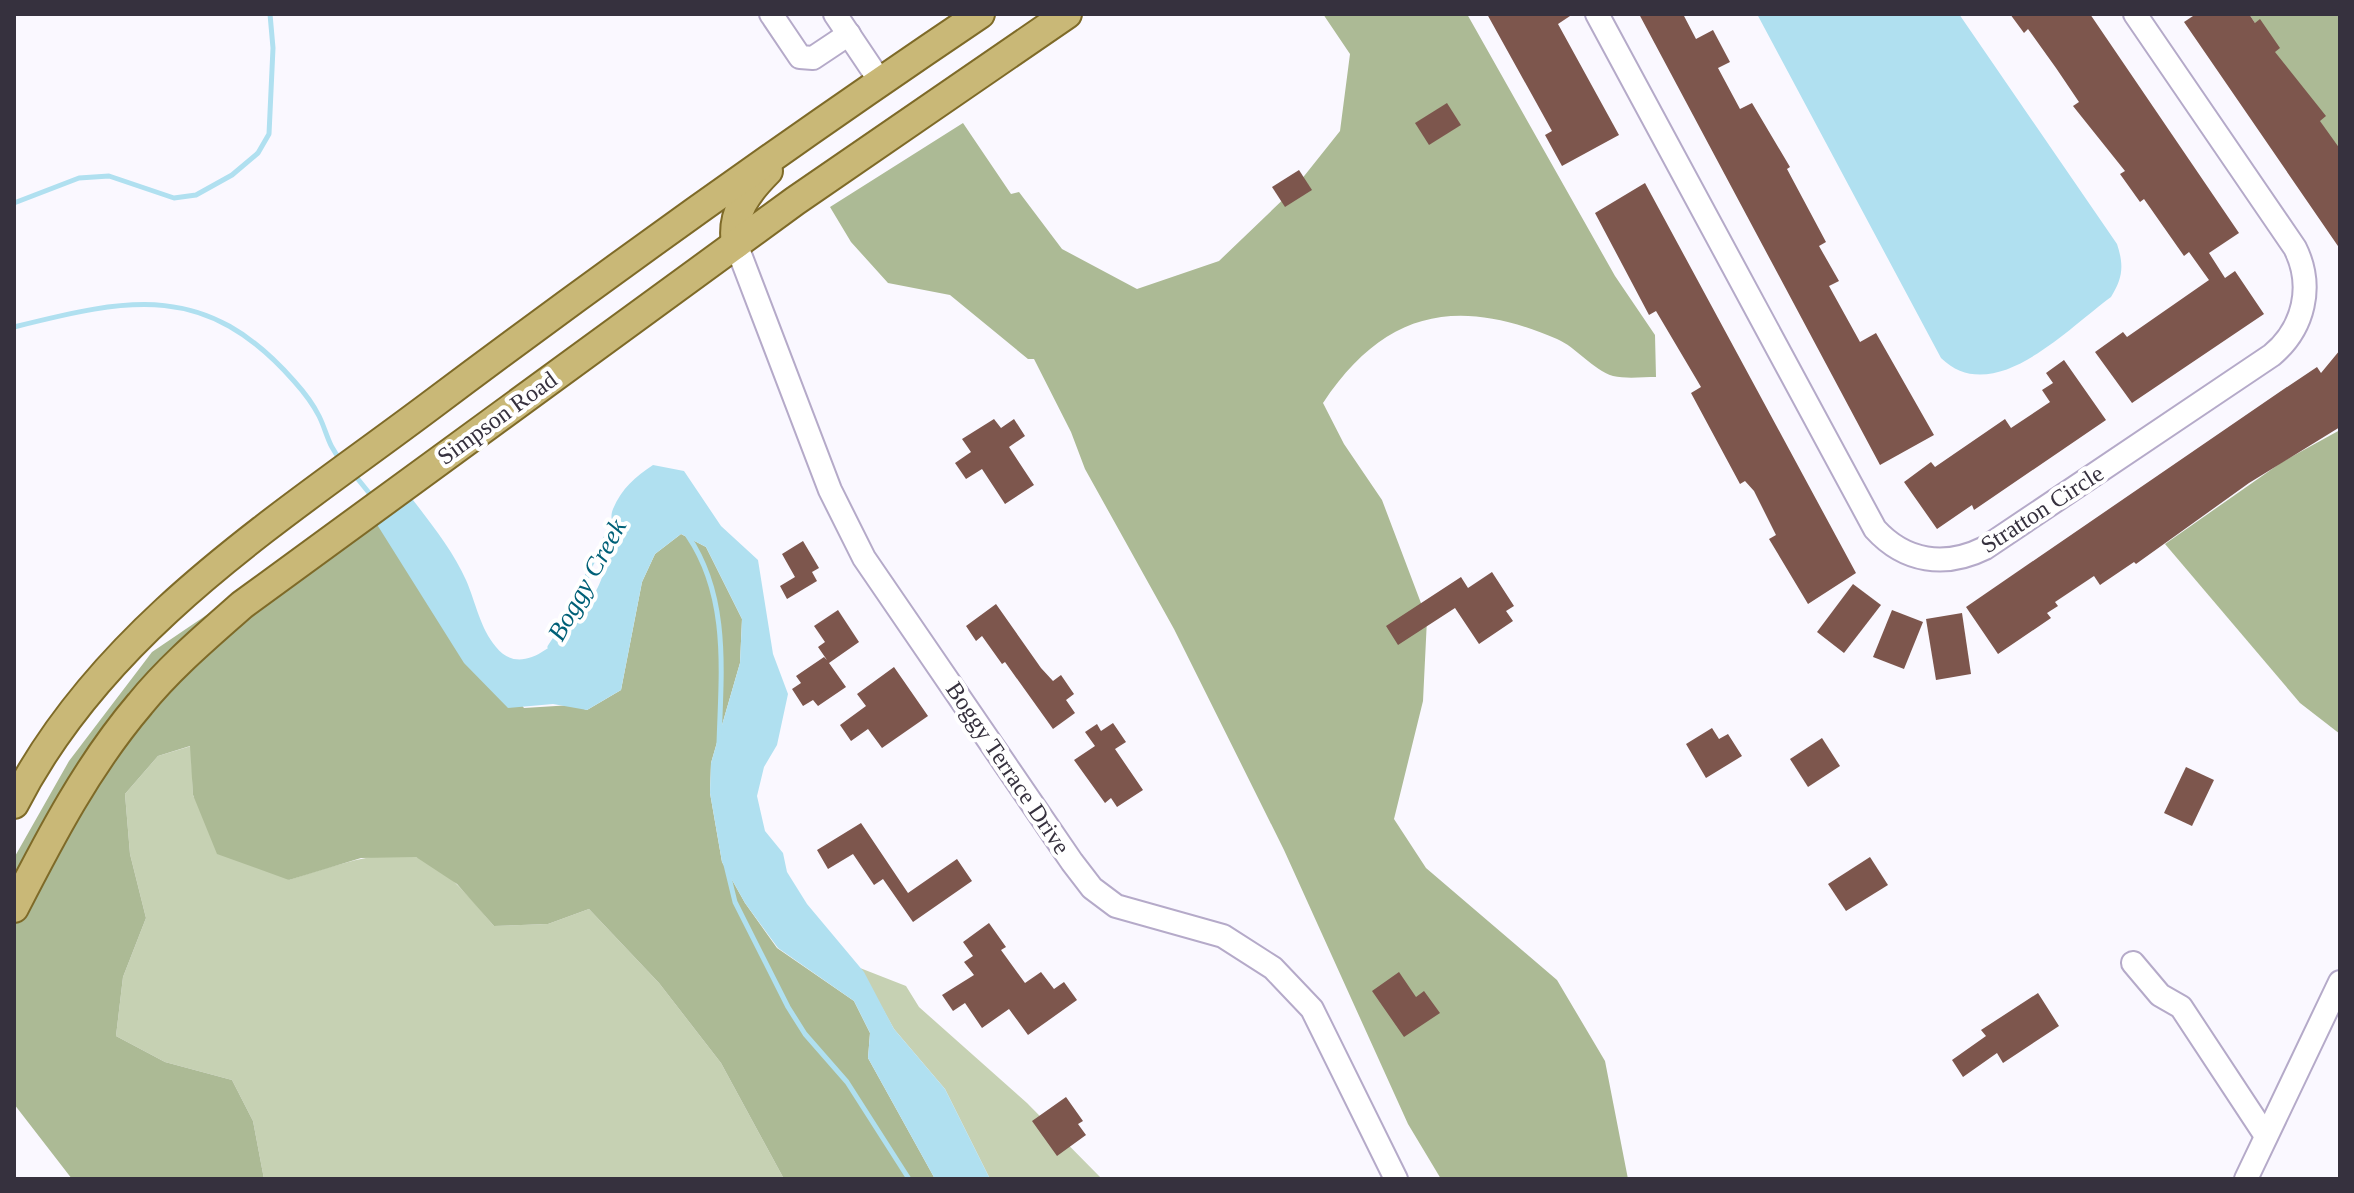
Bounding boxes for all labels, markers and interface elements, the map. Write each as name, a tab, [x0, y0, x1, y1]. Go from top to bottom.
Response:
street label: Simpson Road	[432, 366, 562, 470]
street label: Stratton Circle	[1976, 460, 2108, 558]
water label: Boggy Creek	[542, 514, 632, 646]
street label: Boggy Terrace Drive	[941, 677, 1075, 859]

